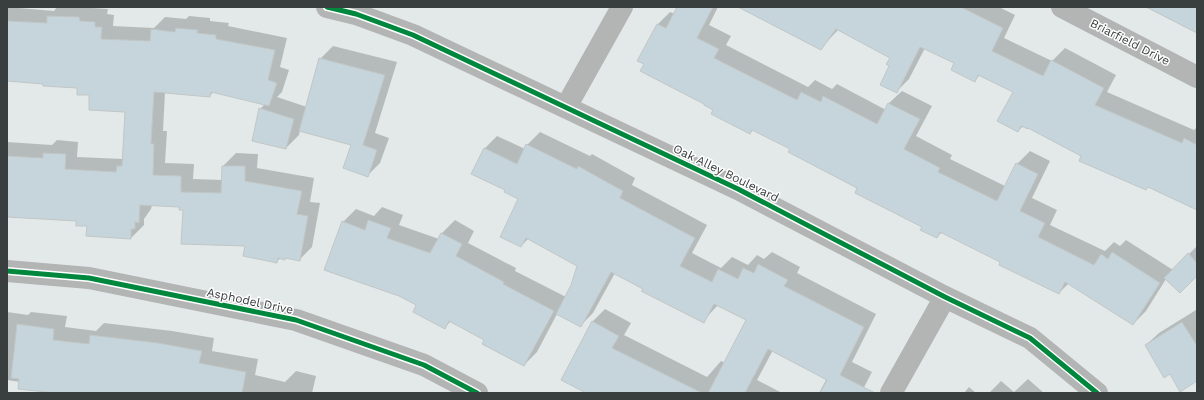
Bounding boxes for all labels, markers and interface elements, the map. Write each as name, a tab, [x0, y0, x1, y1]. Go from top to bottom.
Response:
street label: Briarfield Drive	[1088, 16, 1172, 68]
street label: Oak Alley Boulevard	[671, 141, 781, 205]
street label: Asphodel Drive	[206, 285, 295, 317]

